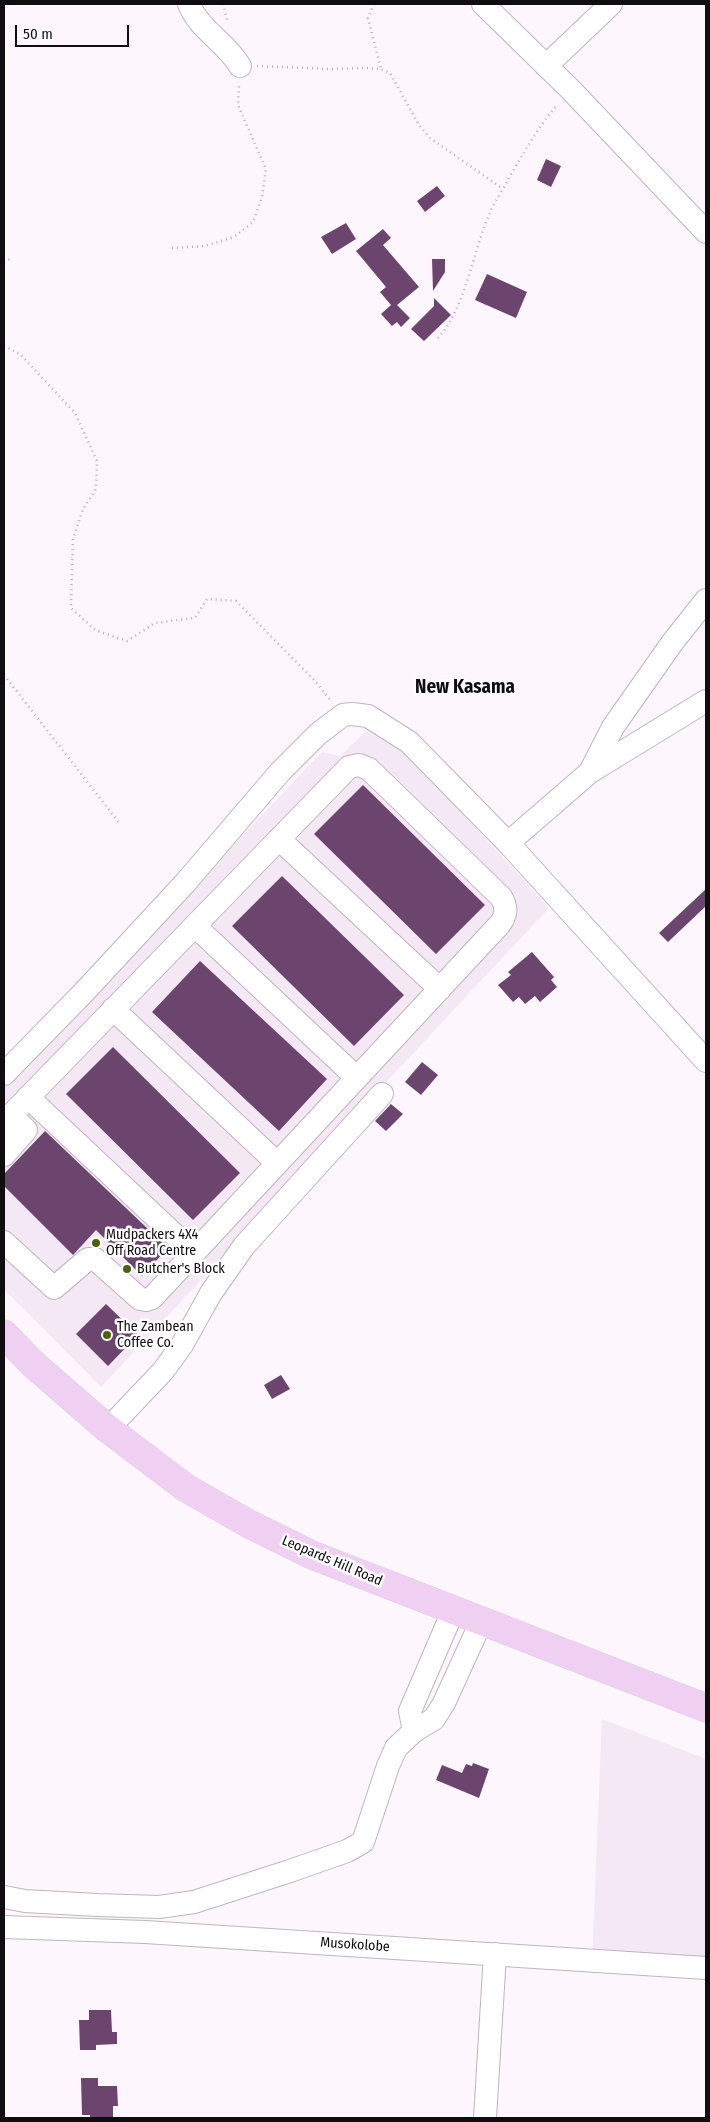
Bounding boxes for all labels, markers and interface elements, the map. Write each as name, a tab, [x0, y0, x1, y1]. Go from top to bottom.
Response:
scale bar	[18, 15, 131, 47]
text: 50 m	[23, 25, 53, 43]
district label: New Kasama	[415, 677, 515, 699]
place label: Mudpackers 4X4 Off Road Centre	[106, 1227, 198, 1260]
marker: Mudpackers 4X4 Off Road Centre	[90, 1237, 102, 1249]
place label: Butcher's Block	[137, 1261, 225, 1277]
marker: Butcher's Block	[121, 1263, 133, 1275]
place label: The Zambean Coffee Co.	[117, 1319, 194, 1351]
marker: The Zambean Coffee Co.	[101, 1329, 113, 1341]
street label: Leopards Hill Road	[279, 1532, 385, 1590]
street label: Musokolobe	[320, 1934, 390, 1956]

